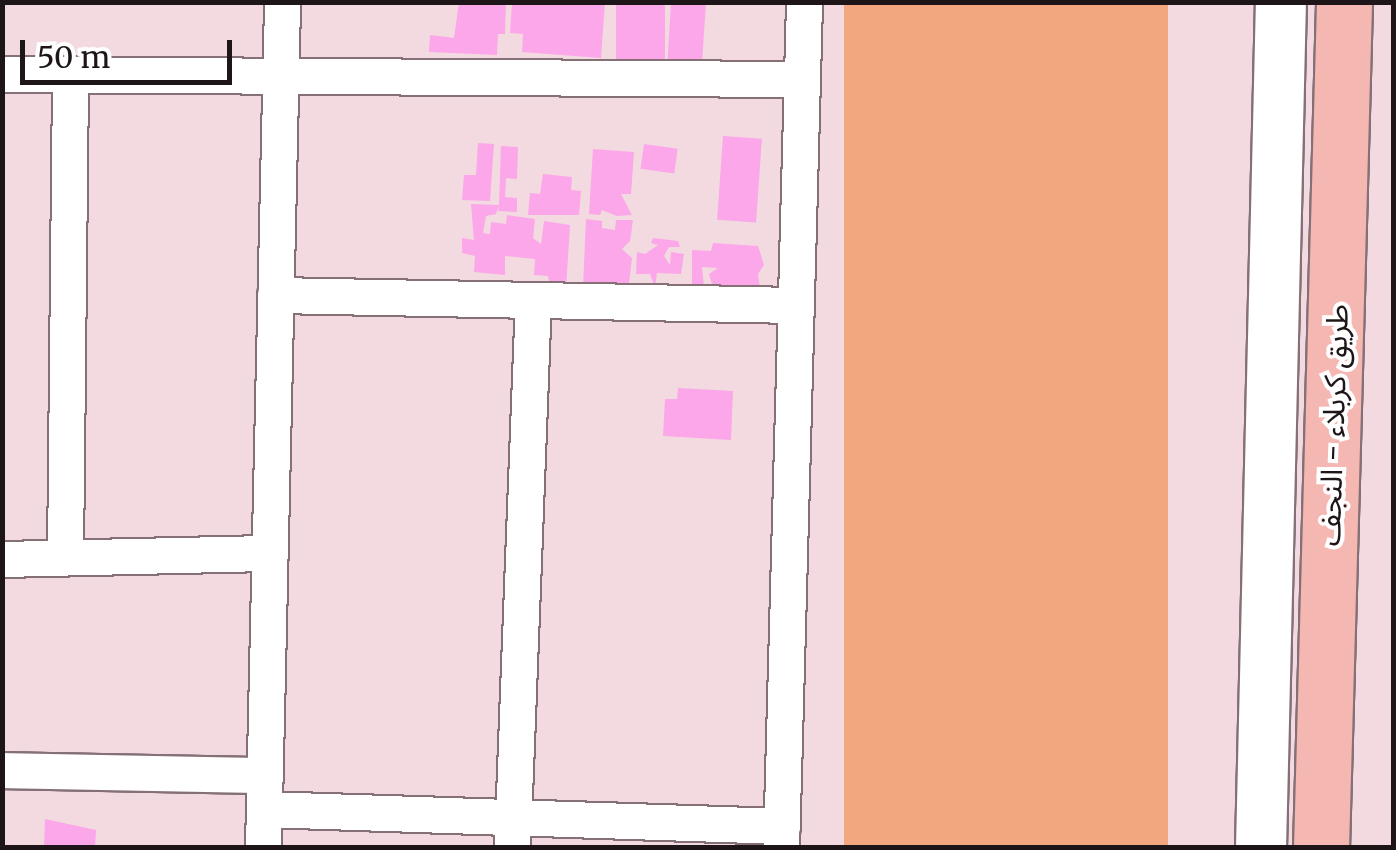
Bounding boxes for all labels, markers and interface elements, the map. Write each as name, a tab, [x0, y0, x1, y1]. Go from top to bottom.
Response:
scale bar	[25, 20, 238, 82]
text: 50 m	[37, 38, 110, 76]
street label: طريق کربلاء - النجف	[1311, 303, 1355, 547]

